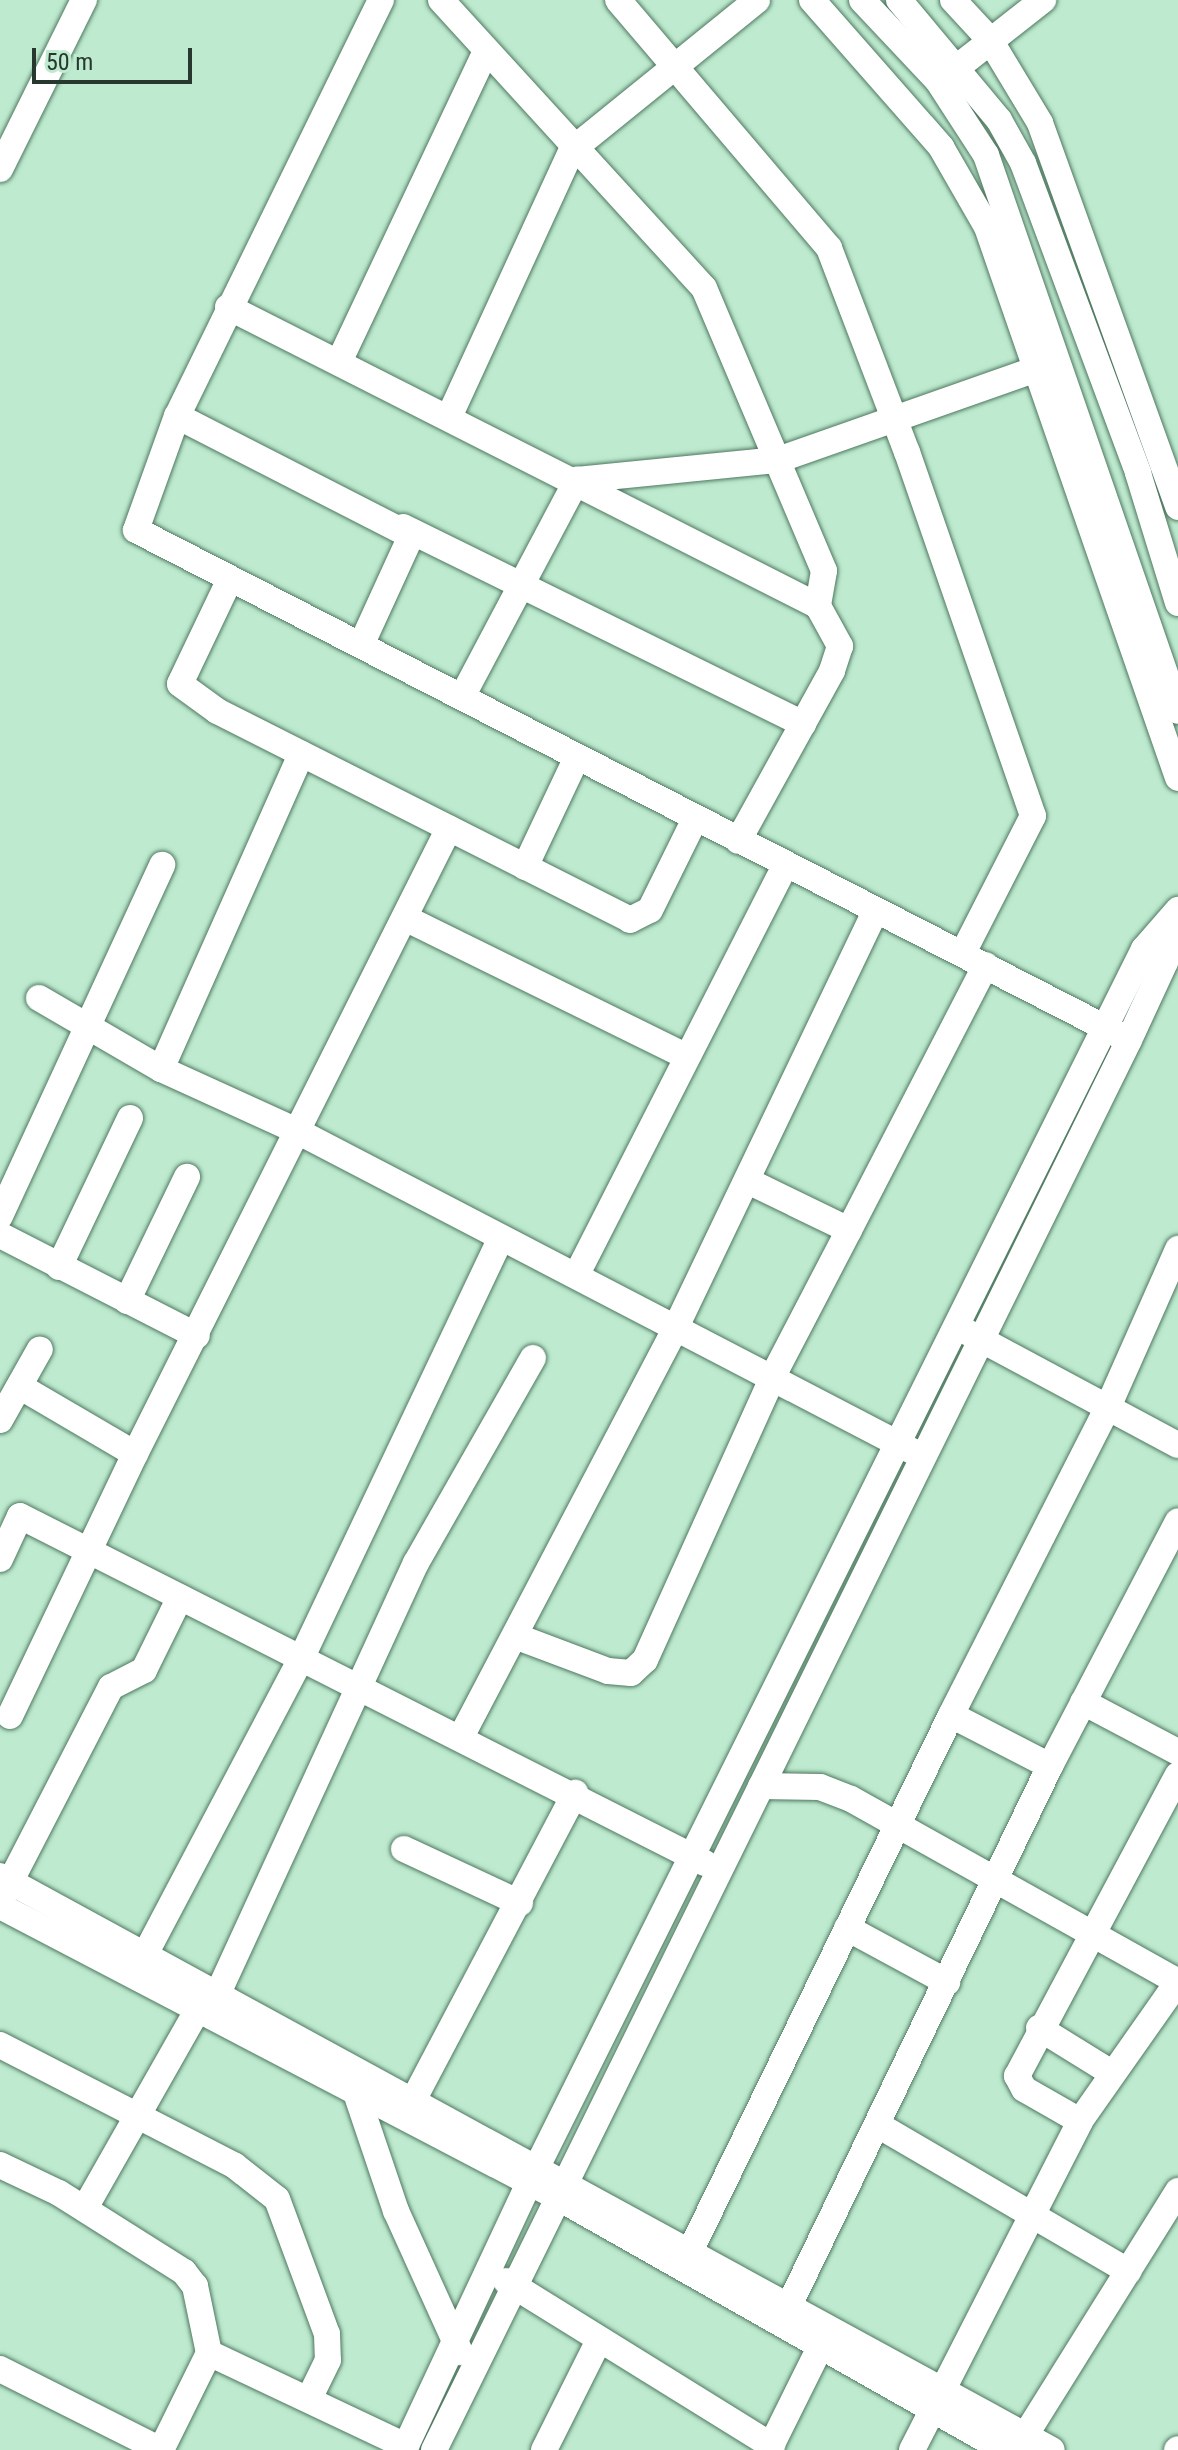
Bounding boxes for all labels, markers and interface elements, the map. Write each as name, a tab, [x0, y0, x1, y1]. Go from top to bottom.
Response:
scale bar	[36, 32, 196, 82]
text: 50 m	[46, 48, 93, 76]

